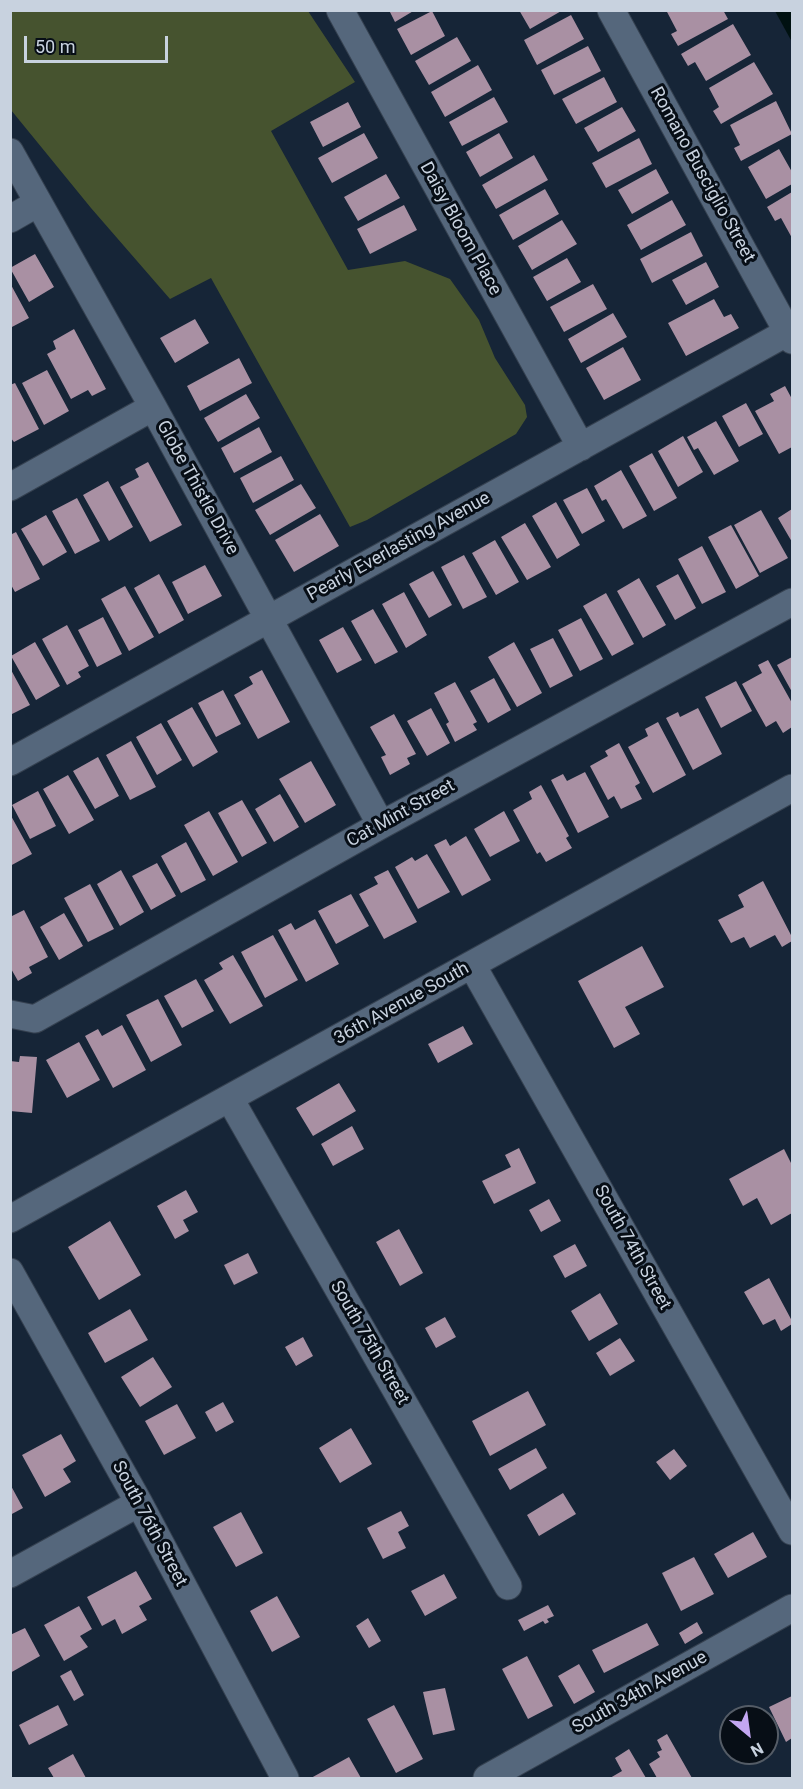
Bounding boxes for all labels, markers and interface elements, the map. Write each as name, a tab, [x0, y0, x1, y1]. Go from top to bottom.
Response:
scale bar	[27, 24, 171, 62]
text: 50 m	[35, 36, 75, 57]
street label: Romano Busciglio Street	[645, 84, 759, 266]
street label: Daisy Bloom Place	[414, 159, 506, 299]
street label: Globe Thistle Drive	[151, 417, 243, 559]
street label: Pearly Everlasting Avenue	[304, 488, 494, 606]
street label: Cat Mint Street	[343, 776, 459, 852]
street label: 36th Avenue South	[331, 958, 473, 1050]
street label: South 74th Street	[589, 1182, 675, 1314]
street label: South 75th Street	[325, 1277, 413, 1409]
street label: South 76th Street	[107, 1458, 191, 1590]
street label: South 34th Avenue	[569, 1647, 711, 1739]
north arrow	[719, 1705, 779, 1765]
text: N	[747, 1738, 767, 1760]

